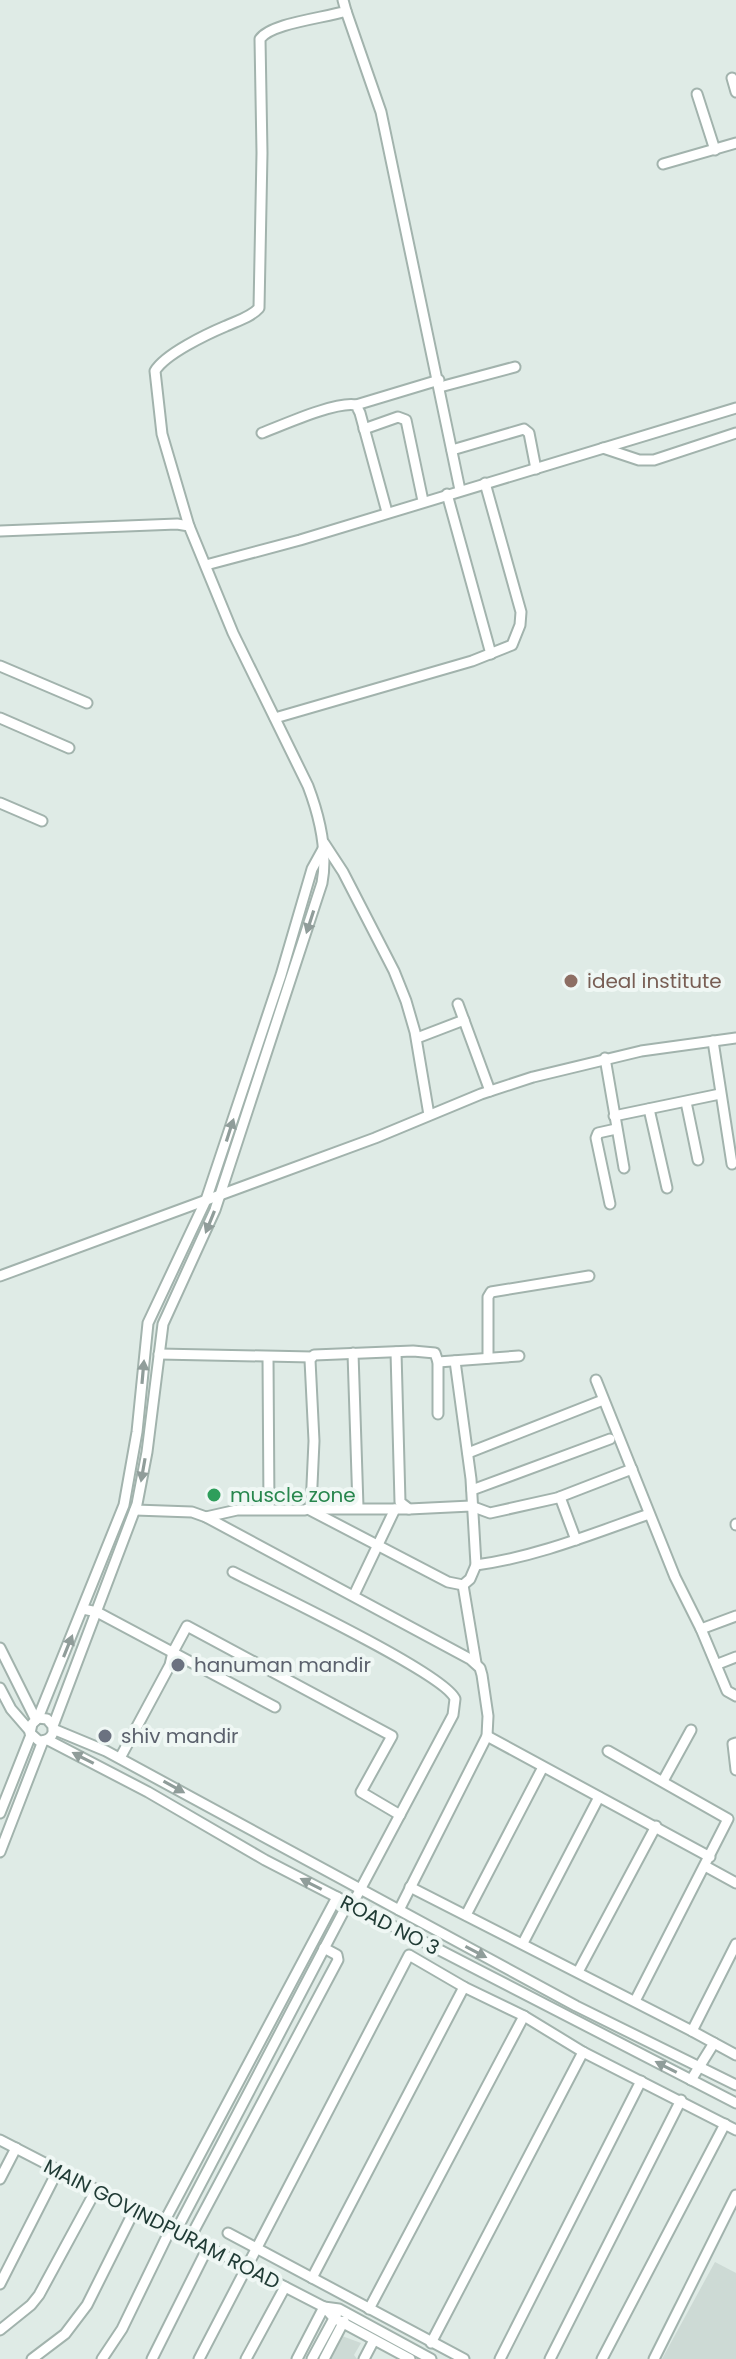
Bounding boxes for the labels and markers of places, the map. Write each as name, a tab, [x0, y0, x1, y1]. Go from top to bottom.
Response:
place label: ideal institute	[587, 967, 722, 995]
marker: ideal institute	[562, 972, 580, 990]
place label: muscle zone	[230, 1481, 356, 1509]
marker: muscle zone	[205, 1486, 223, 1504]
place label: hanuman mandir	[194, 1651, 371, 1679]
marker: hanuman mandir	[169, 1656, 187, 1674]
place label: shiv mandir	[121, 1722, 239, 1750]
marker: shiv mandir	[96, 1727, 114, 1745]

